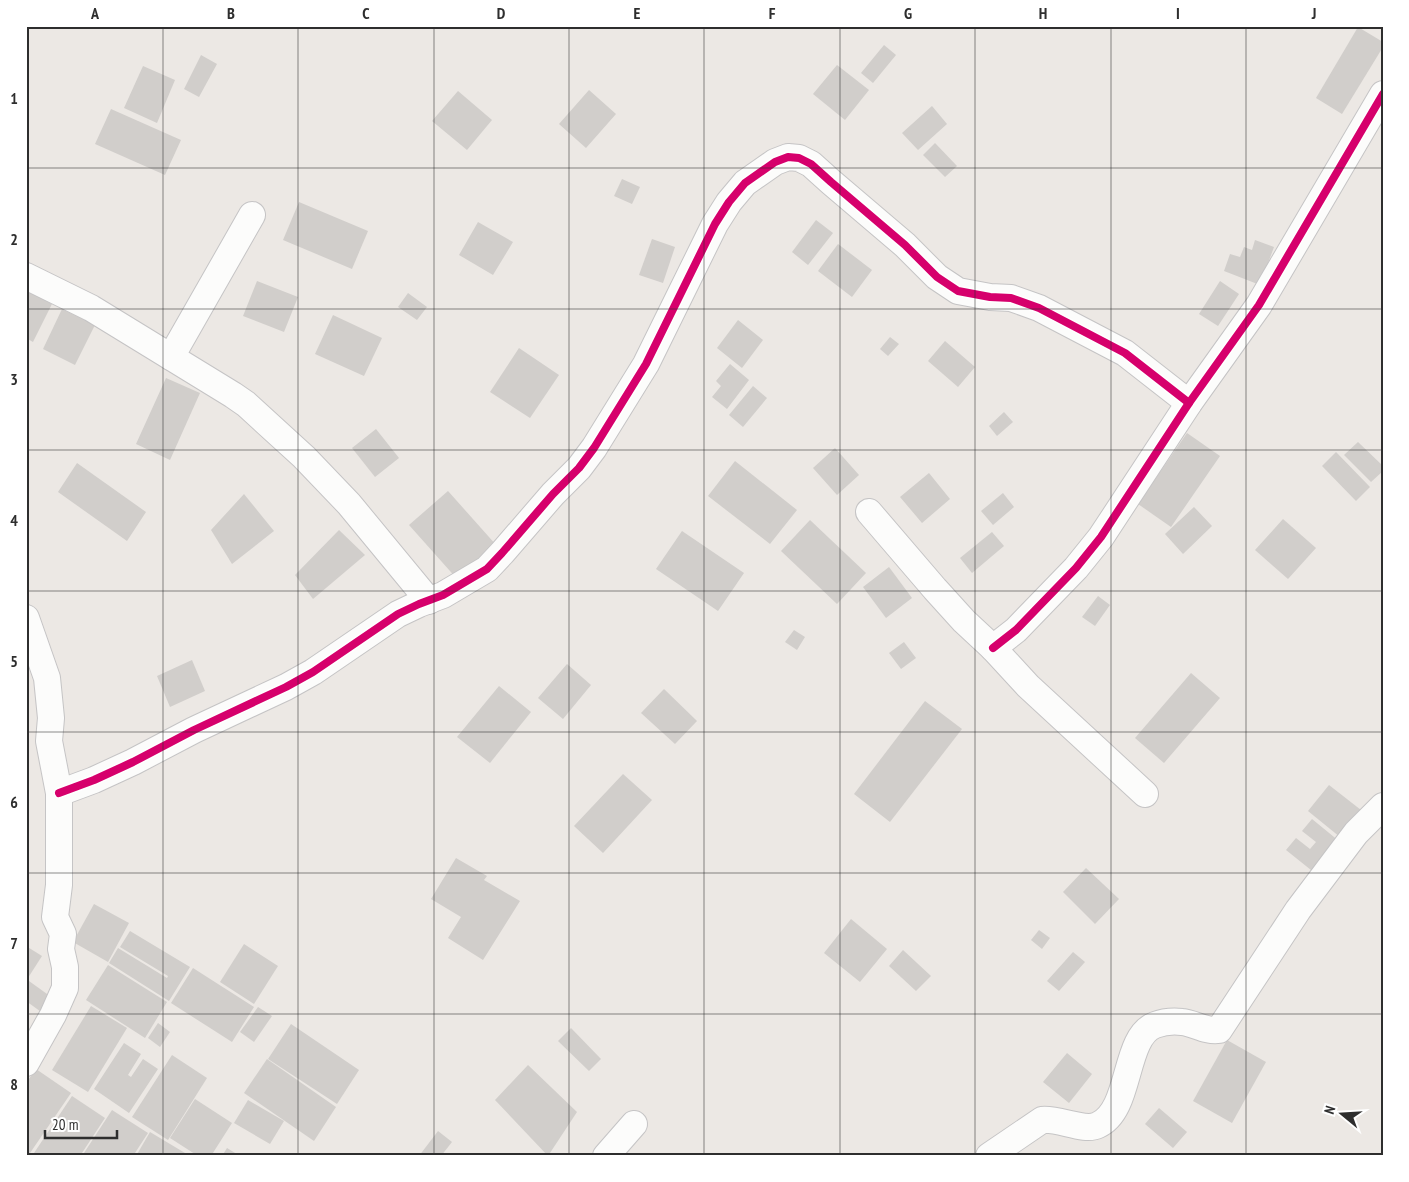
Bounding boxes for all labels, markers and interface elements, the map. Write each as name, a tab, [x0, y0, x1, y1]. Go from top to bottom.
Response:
text: A	[90, 3, 100, 23]
text: B	[227, 3, 235, 23]
text: C	[362, 3, 370, 23]
text: D	[497, 3, 506, 23]
text: E	[634, 3, 641, 23]
text: F	[769, 3, 776, 23]
text: G	[904, 3, 912, 23]
text: H	[1039, 3, 1047, 23]
text: I	[1176, 3, 1180, 23]
text: J	[1311, 3, 1316, 23]
text: 1	[10, 88, 18, 108]
text: 2	[10, 229, 18, 249]
text: 3	[10, 369, 18, 389]
text: 4	[10, 510, 18, 530]
text: 5	[10, 651, 18, 671]
text: 6	[10, 792, 18, 812]
text: 7	[10, 933, 18, 953]
text: 8	[10, 1074, 18, 1094]
north arrow	[1316, 1090, 1366, 1140]
text: N	[1320, 1104, 1339, 1116]
scale bar	[45, 1107, 118, 1139]
text: 20 m	[52, 1115, 78, 1134]

